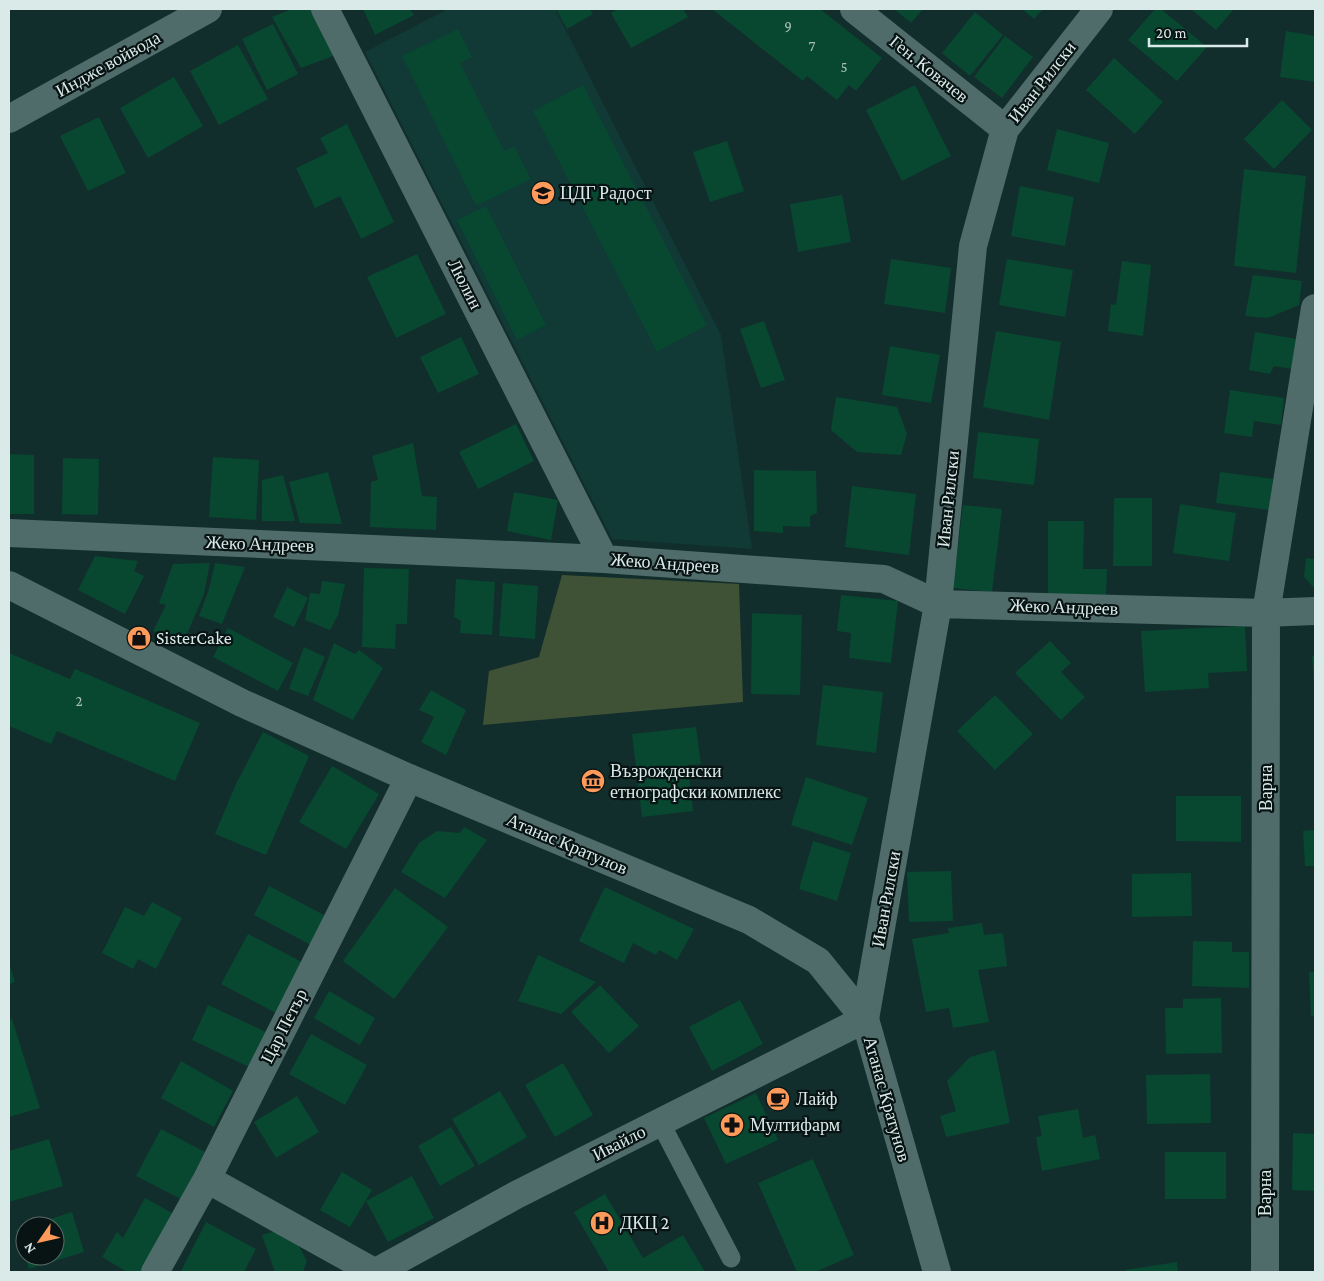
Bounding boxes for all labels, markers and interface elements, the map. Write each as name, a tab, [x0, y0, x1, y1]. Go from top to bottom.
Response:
scale bar	[1149, 15, 1246, 47]
house number: 9	[784, 18, 792, 34]
text: 20 m	[1156, 25, 1187, 41]
street label: Индже войвода	[52, 27, 164, 101]
street label: Ген. Ковачев	[886, 31, 972, 107]
street label: Иван Рилски	[1004, 37, 1080, 126]
house number: 7	[809, 38, 816, 54]
house number: 5	[840, 59, 848, 75]
school or university icon: ЦДГ Радост	[530, 180, 556, 206]
place label: ЦДГ Радост	[560, 183, 652, 203]
street label: Люлин	[444, 256, 486, 313]
street label: Иван Рилски	[933, 449, 963, 548]
street label: Жеко Андреев	[205, 532, 315, 556]
street label: Жеко Андреев	[610, 549, 720, 577]
street label: Жеко Андреев	[1009, 595, 1119, 619]
shop icon: SisterCake	[126, 625, 152, 651]
place label: SisterCake	[156, 628, 232, 648]
house number: 2	[75, 693, 83, 709]
place label: Възрожденски етнографски комплекс	[610, 761, 781, 802]
street label: Варна	[1256, 765, 1276, 811]
museum icon: Възрожденски етнографски комплекс	[580, 768, 606, 794]
street label: Атанас Кратунов	[504, 810, 630, 878]
street label: Иван Рилски	[868, 849, 904, 949]
street label: Цар Петър	[257, 986, 311, 1066]
street label: Атанас Кратунов	[860, 1034, 914, 1164]
cafe icon: Лайф	[765, 1086, 791, 1112]
place label: Лайф	[796, 1089, 838, 1109]
pharmacy icon: Мултифарм	[719, 1112, 745, 1138]
place label: Мултифарм	[750, 1115, 840, 1135]
street label: Ивайло	[589, 1121, 649, 1165]
street label: Варна	[1255, 1170, 1275, 1216]
hospital icon: ДКЦ 2	[589, 1210, 615, 1236]
place label: ДКЦ 2	[620, 1213, 669, 1233]
north arrow	[15, 1216, 65, 1266]
text: N	[20, 1239, 39, 1257]

